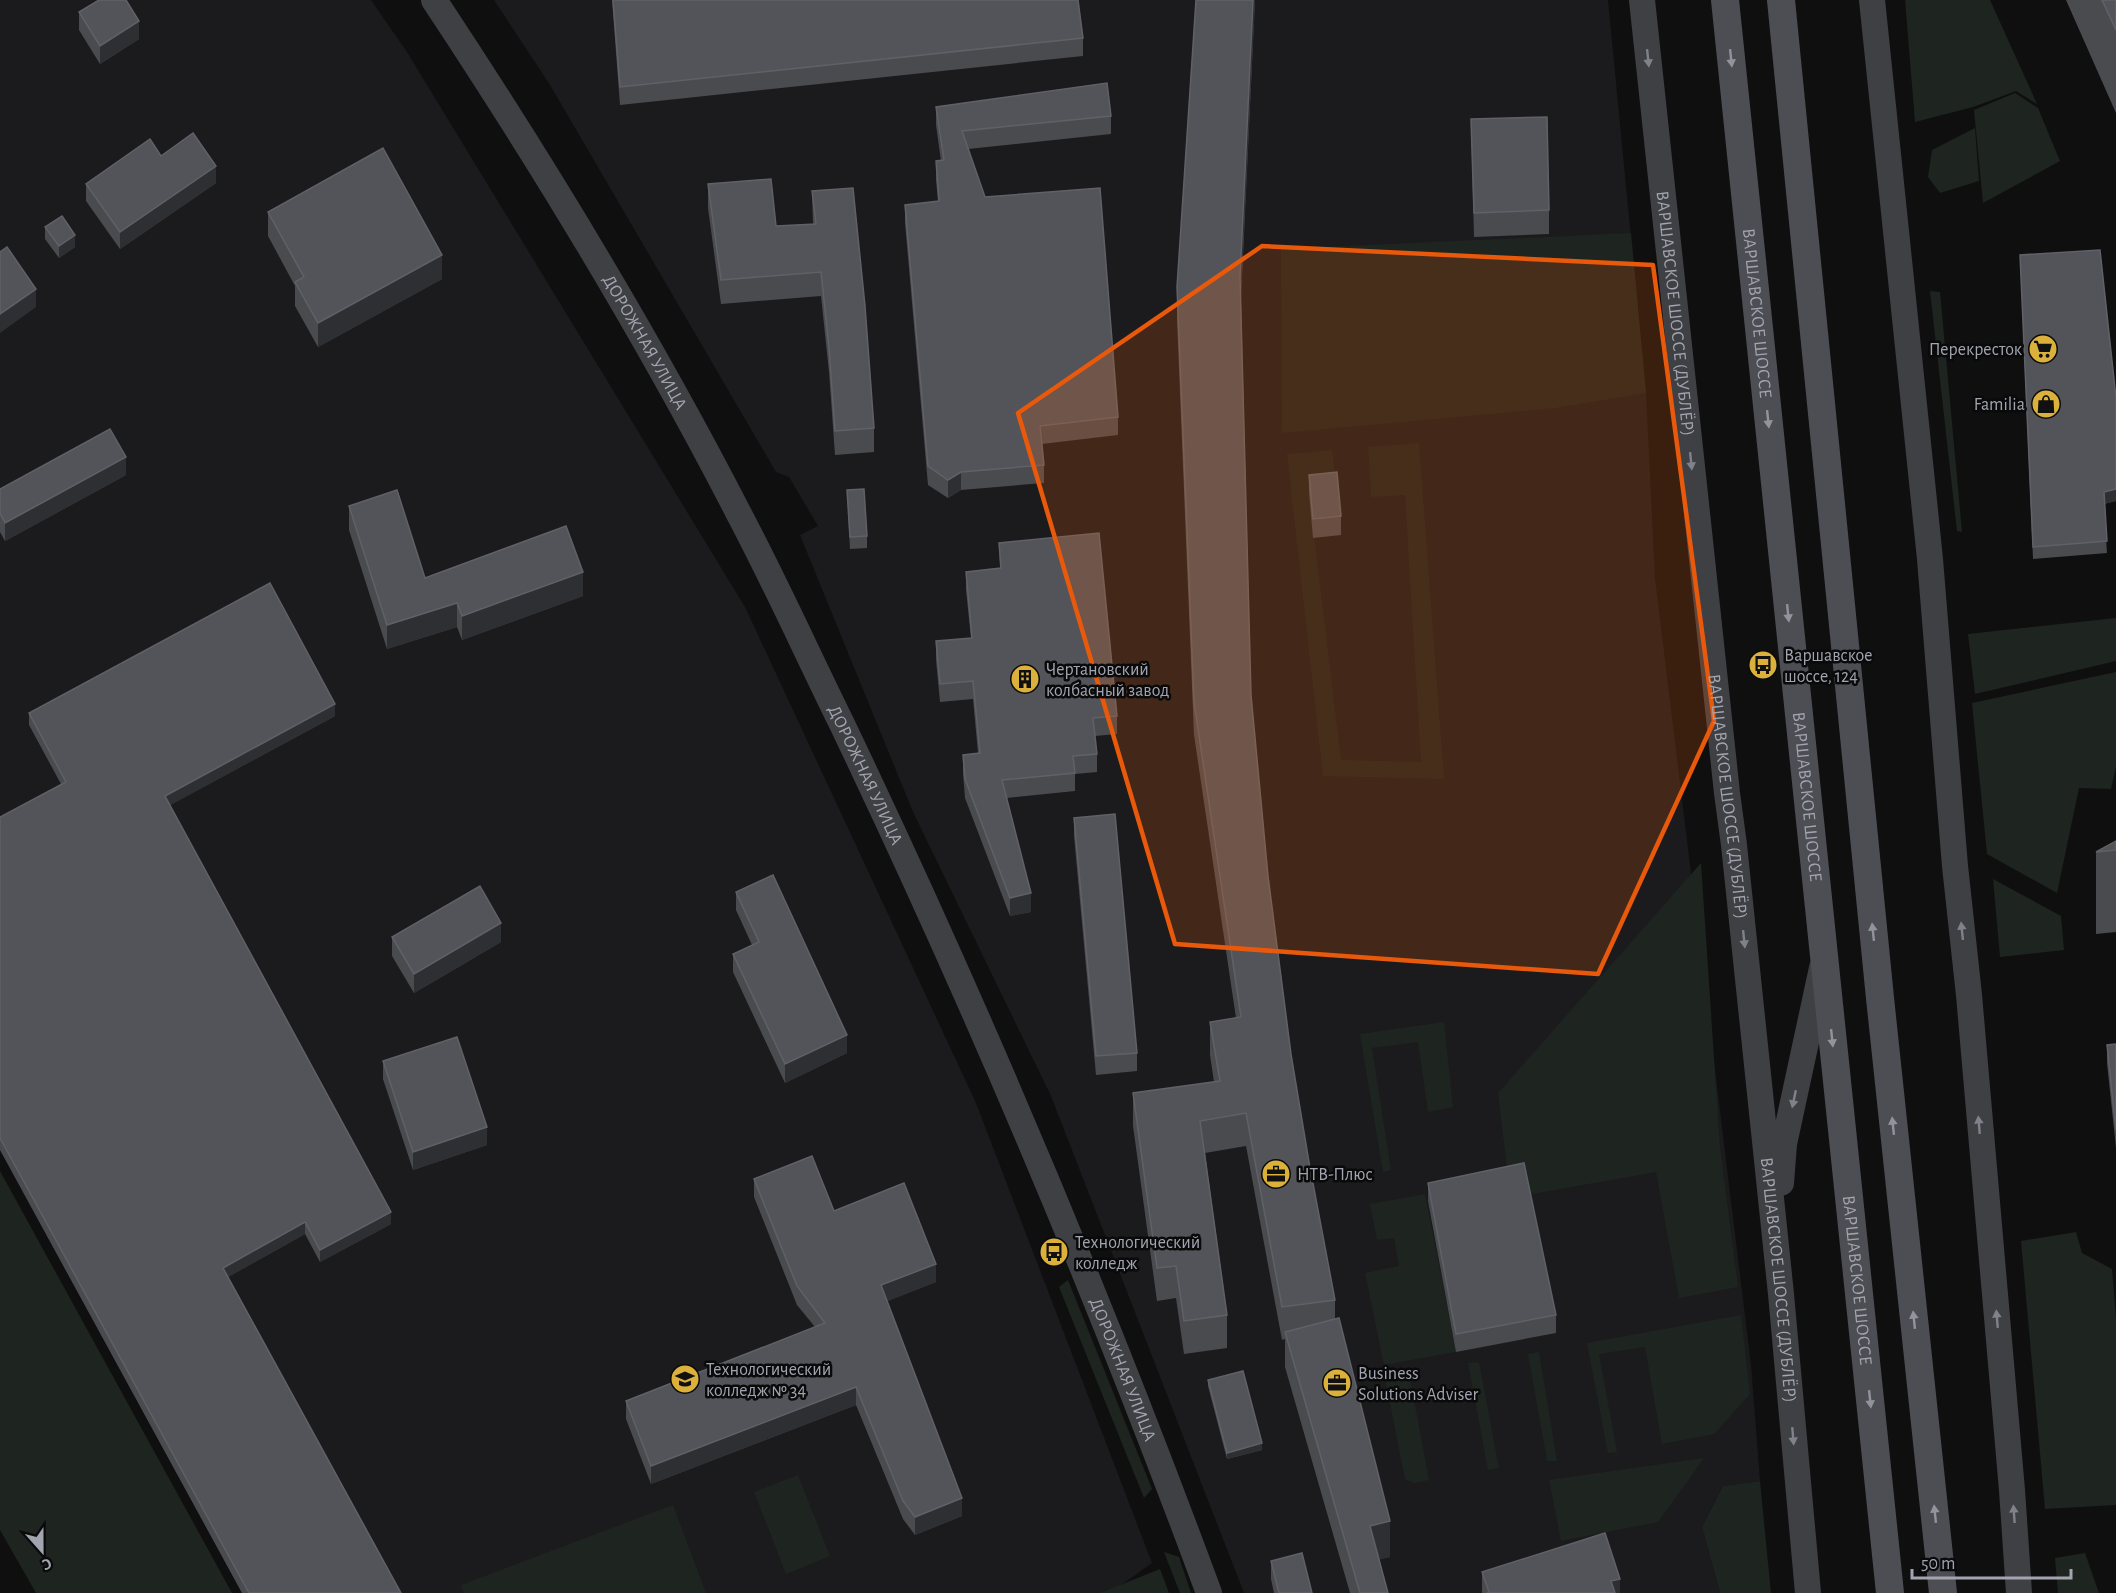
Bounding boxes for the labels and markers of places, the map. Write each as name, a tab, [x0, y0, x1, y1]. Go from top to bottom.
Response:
supermarket icon: Перекресток	[2027, 333, 2059, 365]
place label: Перекресток	[1929, 341, 2023, 359]
shop icon: Familia	[2030, 388, 2062, 420]
place label: Familia	[1974, 396, 2025, 414]
place label: Варшавское шоссе, 124	[1784, 647, 1873, 686]
bus stop icon: Варшавское шоссе, 124	[1747, 649, 1779, 681]
place label: Чертановский колбасный завод	[1046, 661, 1169, 700]
building icon: Чертановский колбасный завод	[1009, 663, 1041, 695]
office icon: НТВ-Плюс	[1260, 1158, 1292, 1190]
place label: НТВ-Плюс	[1297, 1166, 1373, 1184]
place label: Технологический колледж	[1075, 1234, 1200, 1273]
bus stop icon: Технологический колледж	[1038, 1236, 1070, 1268]
place label: Технологический колледж № 34	[706, 1361, 831, 1400]
school or university icon: Технологический колледж № 34	[669, 1363, 701, 1395]
place label: Business Solutions Adviser	[1358, 1365, 1479, 1404]
office icon: Business Solutions Adviser	[1321, 1367, 1353, 1399]

